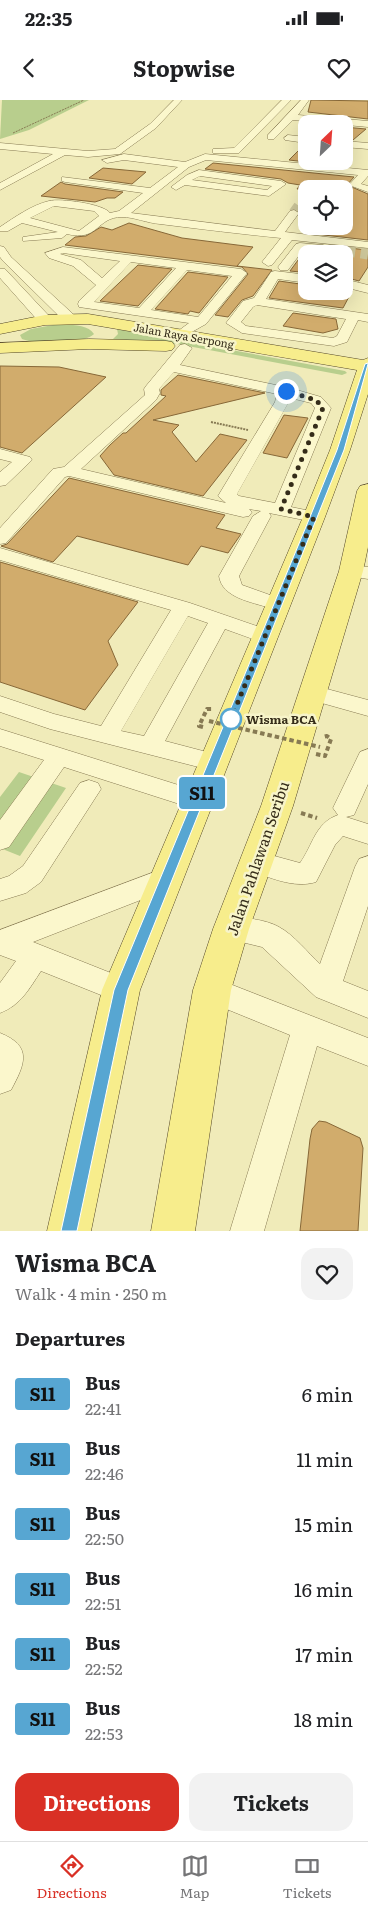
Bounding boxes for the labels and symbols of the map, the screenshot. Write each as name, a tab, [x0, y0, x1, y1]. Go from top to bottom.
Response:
north arrow	[298, 115, 352, 170]
street label: Jalan Raya Serpong	[132, 318, 236, 352]
your location	[274, 379, 299, 404]
marker: Wisma BCA	[220, 708, 242, 730]
place label: Wisma BCA	[246, 710, 317, 728]
line badge: S11	[173, 777, 231, 809]
street label: Jalan Pahlawan Seribu	[220, 777, 294, 938]

